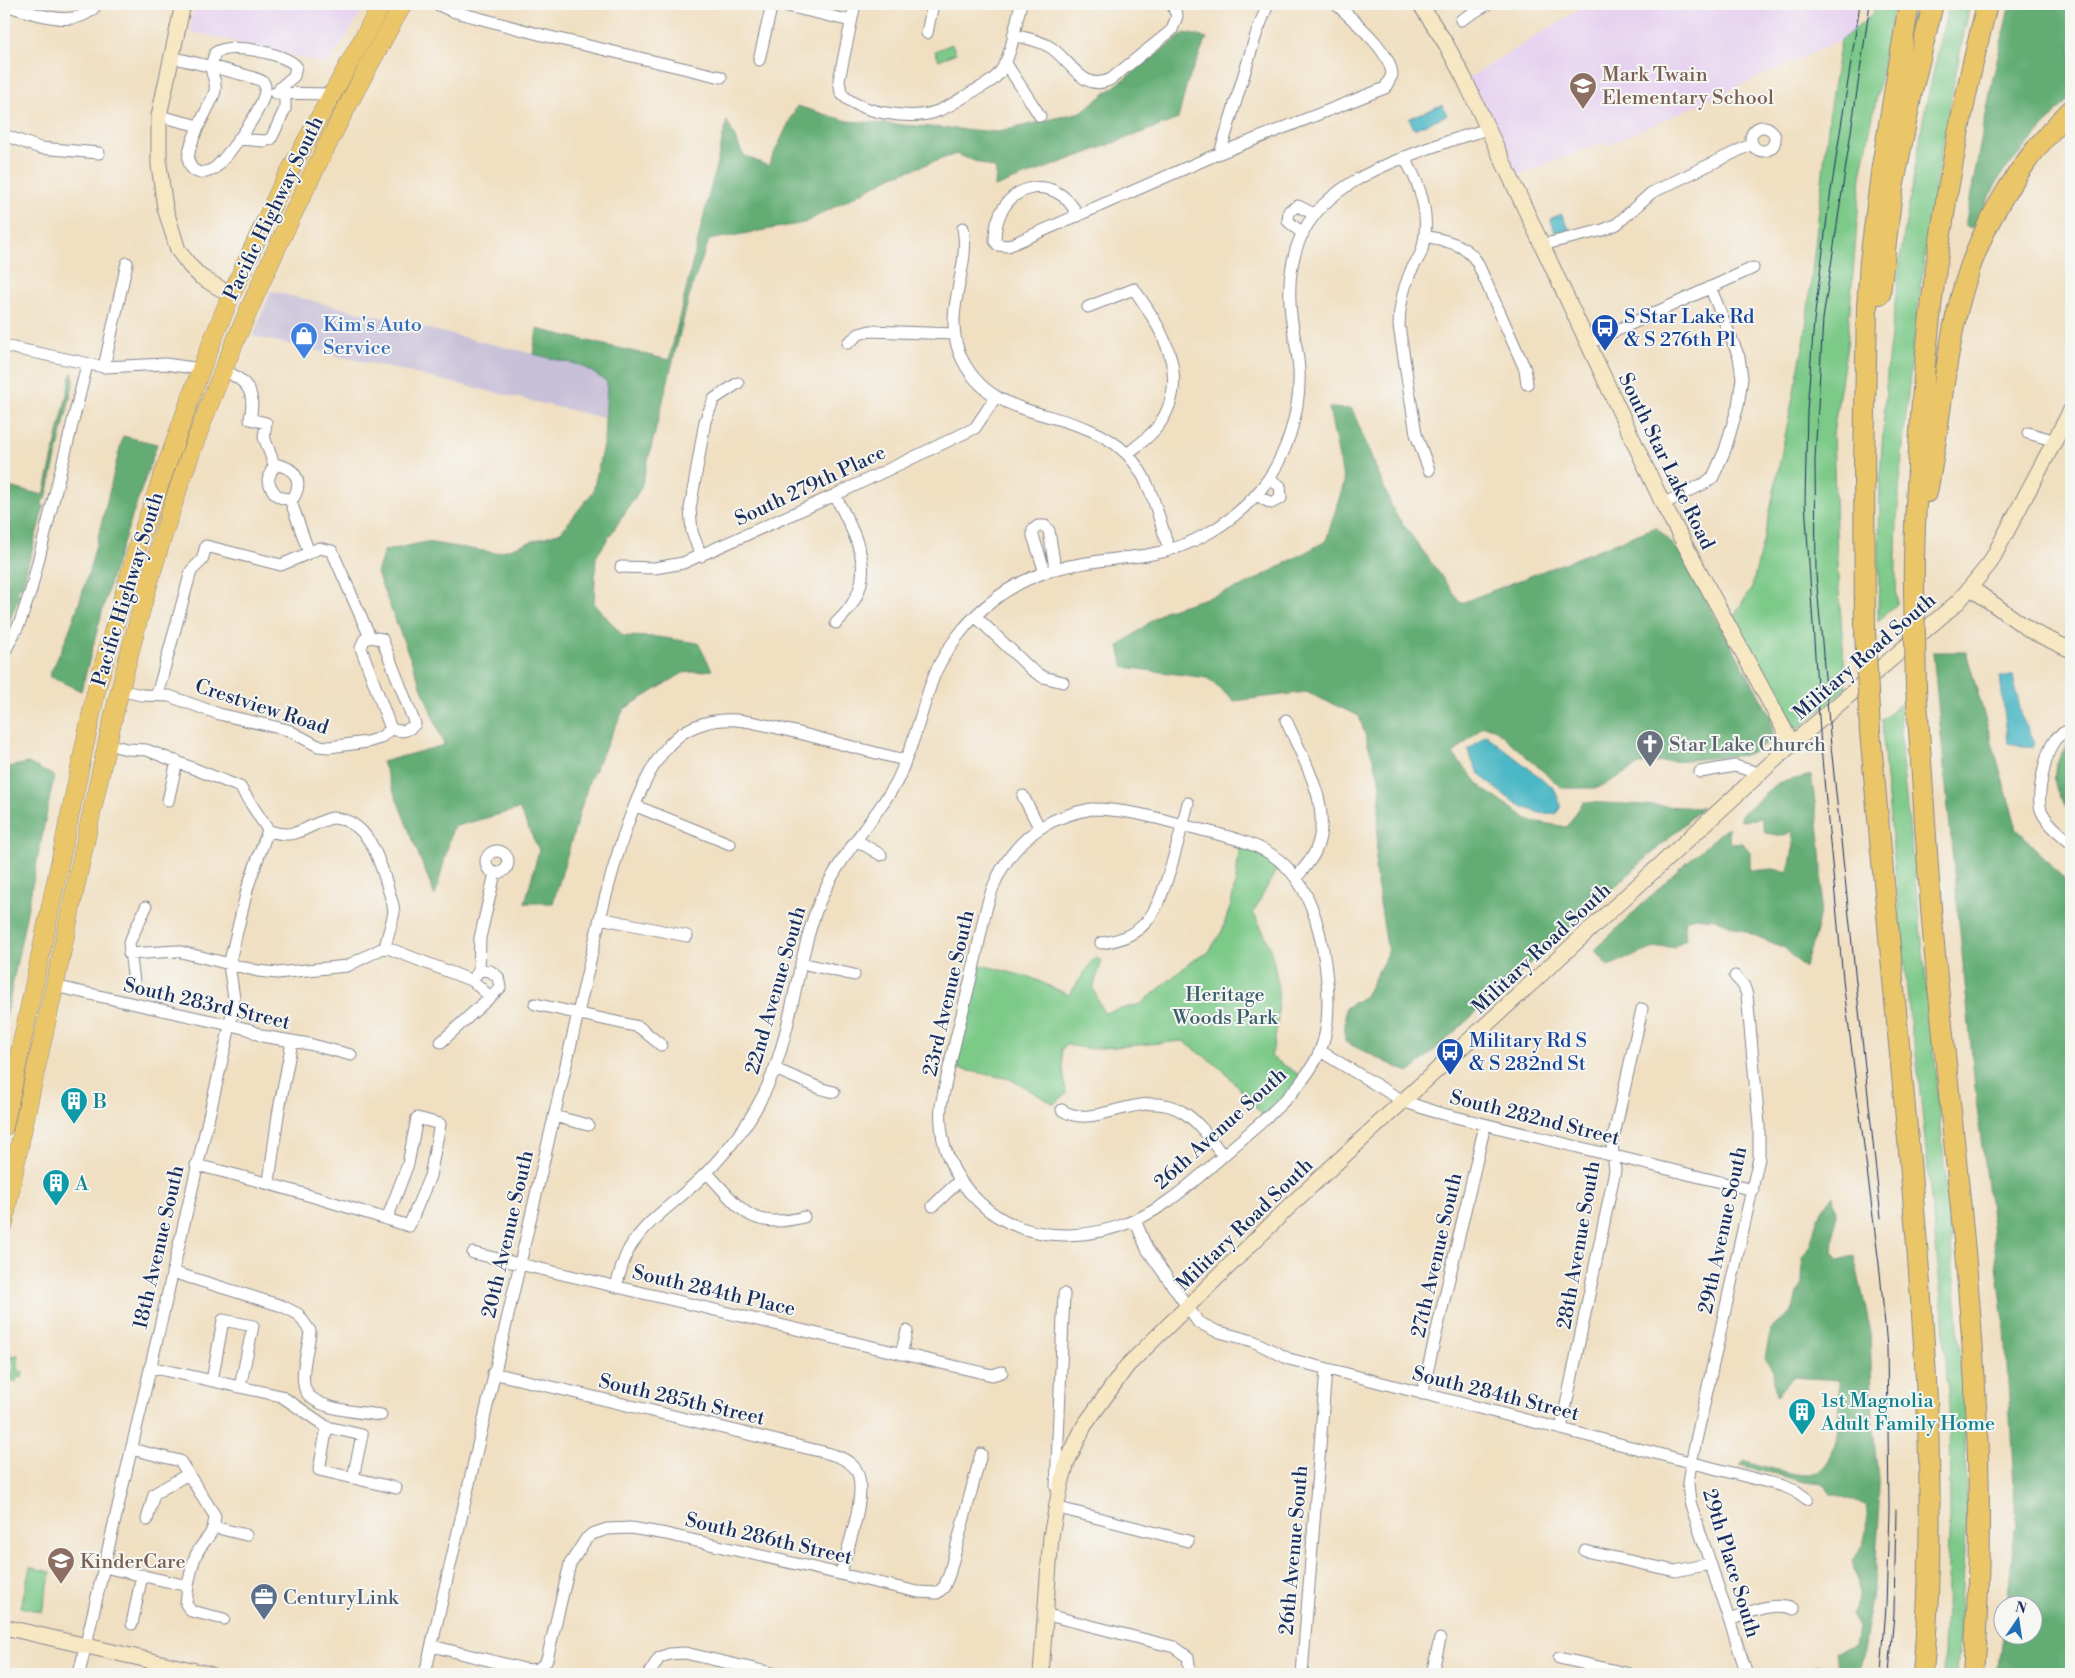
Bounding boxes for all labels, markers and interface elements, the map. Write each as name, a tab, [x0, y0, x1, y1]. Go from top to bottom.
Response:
place label: Mark Twain Elementary School	[1602, 63, 1774, 111]
school or university icon: Mark Twain Elementary School	[1568, 71, 1598, 110]
street label: Pacific Highway South	[219, 112, 330, 305]
place label: S Star Lake Rd & S 276th Pl	[1624, 305, 1755, 353]
place label: Kim's Auto Service	[323, 313, 422, 361]
bus stop icon: S Star Lake Rd & S 276th Pl	[1590, 313, 1620, 352]
shop icon: Kim's Auto Service	[289, 321, 319, 360]
street label: South Star Lake Road	[1612, 369, 1720, 555]
street label: South 279th Place	[731, 440, 890, 532]
street label: Pacific Highway South	[87, 489, 170, 690]
street label: Military Road South	[1788, 588, 1942, 726]
street label: Crestview Road	[191, 674, 332, 741]
church icon: Star Lake Church	[1635, 729, 1665, 768]
place label: Star Lake Church	[1669, 733, 1826, 758]
street label: Military Road South	[1467, 878, 1617, 1020]
street label: 22nd Avenue South	[740, 903, 812, 1077]
street label: 23rd Avenue South	[918, 908, 981, 1079]
street label: South 283rd Street	[121, 973, 293, 1036]
park label: Heritage Woods Park	[1171, 983, 1279, 1031]
place label: Military Rd S & S 282nd St	[1469, 1029, 1587, 1077]
bus stop icon: Military Rd S & S 282nd St	[1435, 1037, 1465, 1076]
street label: 26th Avenue South	[1149, 1063, 1293, 1195]
street label: South 282nd Street	[1447, 1085, 1622, 1152]
building icon: B	[59, 1086, 89, 1125]
place label: B	[92, 1090, 107, 1115]
street label: 29th Avenue South	[1694, 1144, 1753, 1316]
street label: 20th Avenue South	[477, 1148, 540, 1321]
street label: Military Road South	[1171, 1153, 1319, 1297]
street label: 28th Avenue South	[1552, 1159, 1607, 1331]
street label: 18th Avenue South	[128, 1163, 190, 1332]
building icon: A	[41, 1168, 71, 1207]
street label: 27th Avenue South	[1406, 1171, 1469, 1340]
place label: A	[74, 1172, 90, 1197]
street label: South 284th Place	[630, 1261, 798, 1322]
street label: South 284th Street	[1410, 1362, 1582, 1427]
street label: South 285th Street	[596, 1369, 767, 1432]
place label: 1st Magnolia Adult Family Home	[1820, 1389, 1995, 1437]
building icon: 1st Magnolia Adult Family Home	[1787, 1397, 1817, 1436]
street label: 26th Avenue South	[1275, 1464, 1314, 1636]
street label: 29th Place South	[1696, 1486, 1765, 1641]
street label: South 286th Street	[683, 1508, 855, 1571]
school or university icon: KinderCare	[46, 1546, 76, 1585]
place label: KinderCare	[80, 1550, 186, 1575]
office icon: CenturyLink	[249, 1582, 279, 1621]
place label: CenturyLink	[283, 1586, 400, 1611]
north arrow	[1992, 1596, 2042, 1646]
text: N	[2013, 1598, 2028, 1618]

